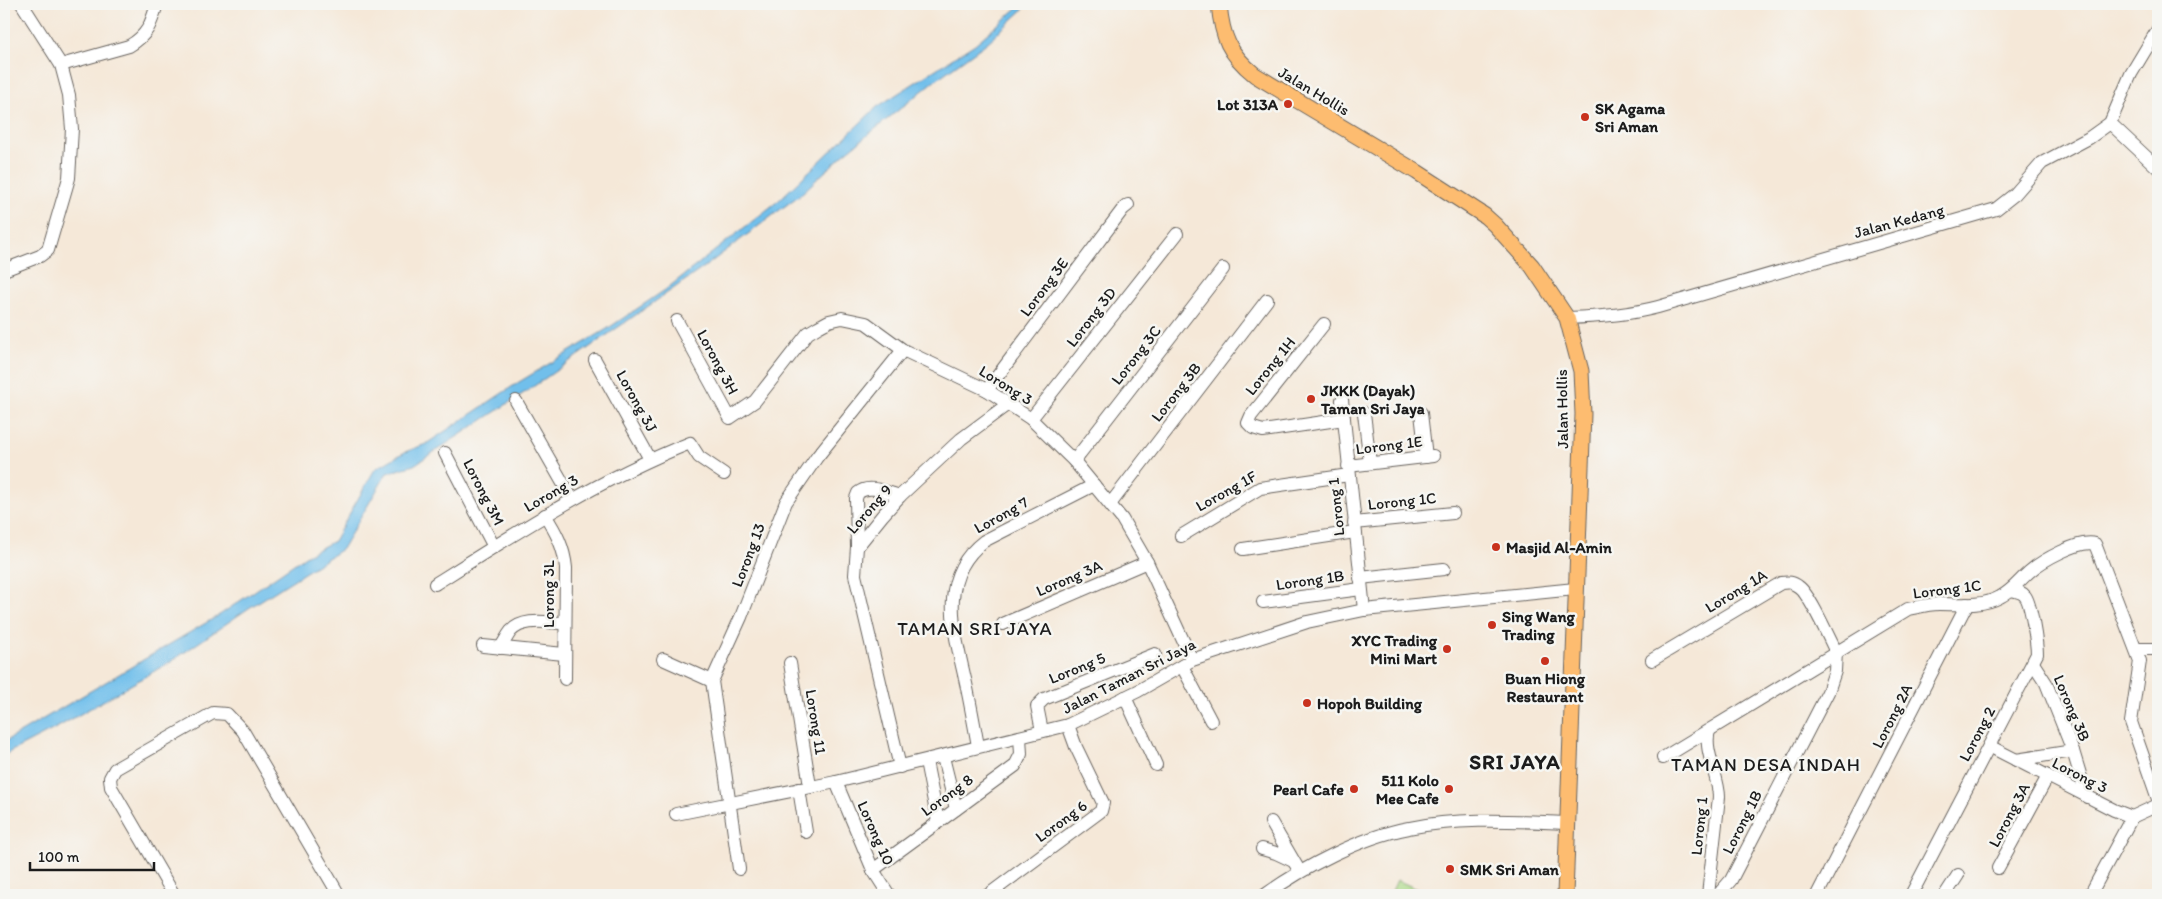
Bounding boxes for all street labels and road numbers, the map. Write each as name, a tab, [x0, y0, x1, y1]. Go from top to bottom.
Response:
street label: Jalan Hollis	[1275, 62, 1353, 120]
street label: Jalan Kedang	[1852, 200, 1947, 242]
street label: Lorong 3E	[1016, 254, 1072, 320]
street label: Lorong 3D	[1062, 283, 1120, 351]
street label: Lorong 3C	[1107, 322, 1165, 388]
street label: Lorong 3H	[693, 326, 743, 398]
street label: Lorong 1H	[1241, 333, 1299, 399]
street label: Lorong 3B	[1147, 359, 1205, 425]
street label: Lorong 3	[976, 361, 1037, 409]
street label: Lorong 3J	[612, 367, 662, 435]
street label: Jalan Hollis	[1552, 369, 1572, 449]
street label: Lorong 1E	[1354, 431, 1424, 459]
street label: Lorong 3M	[459, 455, 509, 529]
street label: Lorong 1F	[1192, 466, 1260, 515]
street label: Lorong 3	[520, 470, 582, 516]
street label: Lorong 1	[1323, 476, 1349, 537]
street label: Lorong 9	[842, 480, 896, 538]
street label: Lorong 1C	[1367, 488, 1437, 514]
street label: Lorong 7	[971, 492, 1031, 538]
street label: Lorong 13	[727, 520, 769, 590]
street label: Lorong 3A	[1033, 556, 1105, 600]
street label: Lorong 3L	[539, 560, 558, 628]
street label: Lorong 1A	[1702, 565, 1770, 617]
street label: Lorong 1B	[1275, 566, 1345, 594]
street label: Lorong 1C	[1912, 575, 1982, 603]
street label: Jalan Taman Sri Jaya	[1059, 634, 1199, 718]
street label: Lorong 5	[1046, 648, 1108, 688]
street label: Lorong 3B	[2050, 672, 2094, 744]
street label: Lorong 2A	[1868, 681, 1916, 751]
street label: Lorong 11	[801, 688, 831, 757]
street label: Lorong 2	[1955, 703, 2000, 765]
street label: Lorong 3	[2049, 753, 2111, 797]
street label: Lorong 8	[917, 770, 977, 820]
street label: Lorong 3A	[1984, 780, 2034, 850]
street label: Lorong 1B	[1718, 787, 1766, 857]
street label: Lorong 1	[1686, 795, 1712, 856]
street label: Lorong 6	[1031, 796, 1091, 846]
street label: Lorong 10	[853, 798, 899, 868]

